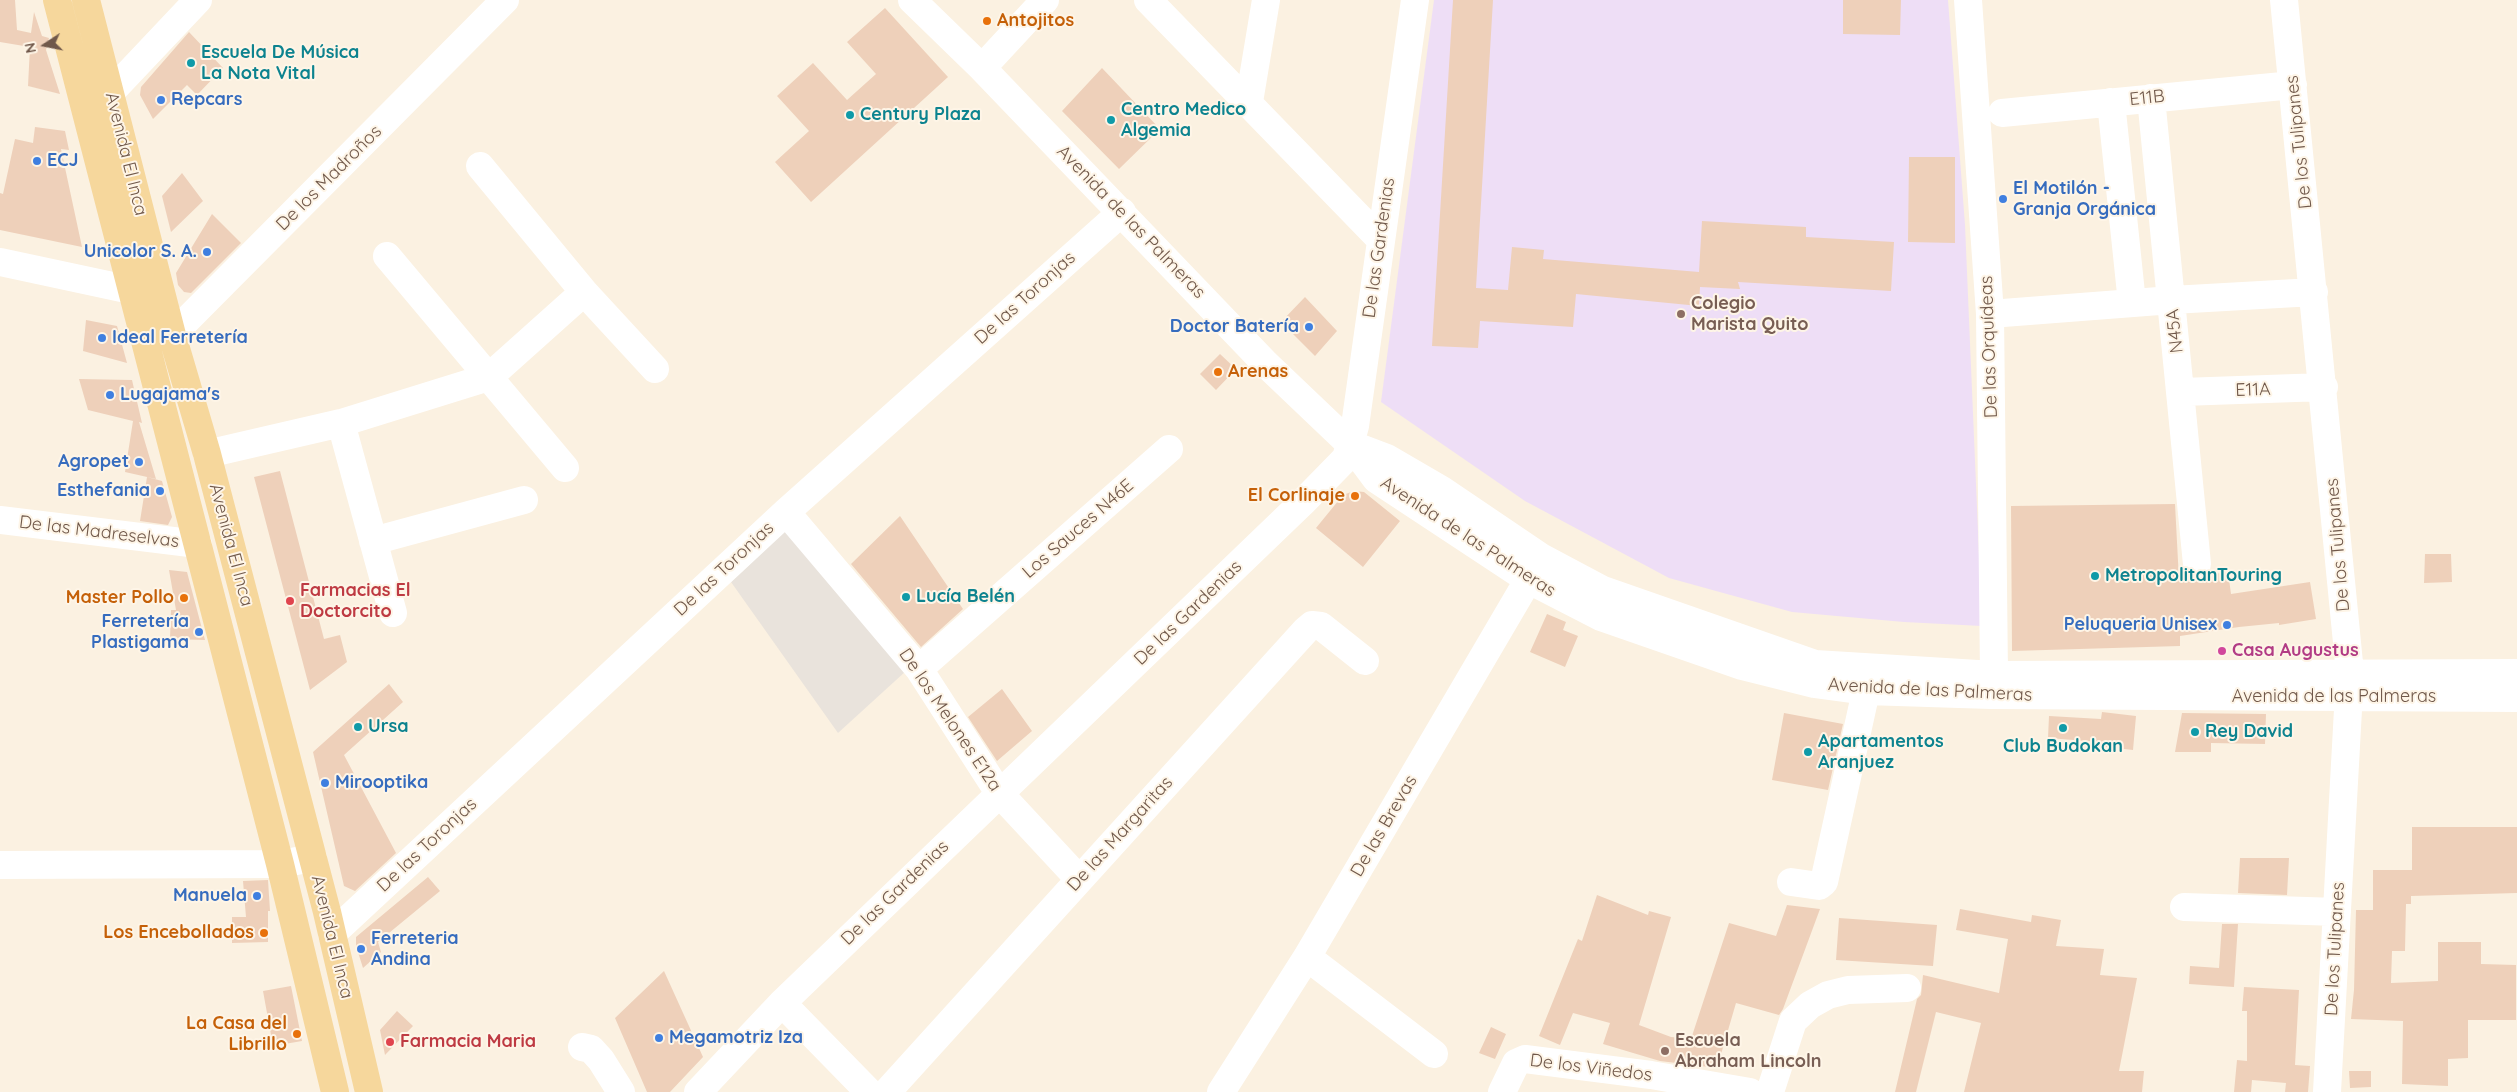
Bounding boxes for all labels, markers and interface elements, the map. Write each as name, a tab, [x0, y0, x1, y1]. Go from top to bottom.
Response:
place label: Antojitos	[997, 10, 1074, 32]
marker: Antojitos	[981, 15, 993, 27]
north arrow	[20, 20, 70, 70]
text: N	[20, 41, 40, 55]
place label: Escuela De Música La Nota Vital	[201, 42, 359, 84]
marker: Escuela De Música La Nota Vital	[185, 57, 197, 69]
street label: De los Tulipanes	[2281, 74, 2317, 210]
street label: E11B	[2128, 85, 2166, 111]
place label: Repcars	[171, 89, 242, 111]
street label: Avenida El Inca	[100, 90, 152, 218]
marker: Repcars	[155, 94, 167, 106]
place label: Centro Medico Algemia	[1121, 99, 1246, 142]
place label: Century Plaza	[860, 104, 981, 126]
marker: Century Plaza	[844, 109, 856, 121]
marker: Centro Medico Algemia	[1105, 114, 1117, 126]
street label: De los Madroños	[272, 121, 386, 235]
street label: Avenida de las Palmeras	[1052, 141, 1210, 303]
place label: ECJ	[47, 150, 79, 172]
marker: ECJ	[31, 155, 43, 167]
street label: De las Gardenias	[1358, 176, 1400, 320]
place label: El Motilón - Granja Orgánica	[2013, 178, 2156, 220]
marker: El Motilón - Granja Orgánica	[1997, 193, 2009, 205]
place label: Unicolor S. A.	[84, 241, 197, 263]
marker: Unicolor S. A.	[201, 246, 213, 258]
street label: De las Toronjas	[970, 247, 1080, 349]
street label: De las Orquídeas	[1976, 275, 2002, 419]
place label: Colegio Marista Quito	[1691, 293, 1808, 336]
marker: Colegio Marista Quito	[1675, 308, 1687, 320]
street label: N45A	[2162, 308, 2188, 354]
place label: Doctor Batería	[1170, 316, 1299, 338]
marker: Doctor Batería	[1303, 321, 1315, 333]
place label: Ideal Ferretería	[112, 327, 248, 349]
marker: Ideal Ferretería	[96, 332, 108, 344]
place label: Arenas	[1228, 361, 1288, 383]
marker: Arenas	[1212, 366, 1224, 378]
street label: E11A	[2235, 379, 2271, 401]
place label: Lugajama's	[120, 384, 220, 406]
marker: Lugajama's	[104, 389, 116, 401]
place label: Agropet	[58, 451, 129, 473]
marker: Agropet	[133, 456, 145, 468]
street label: Avenida de las Palmeras	[1376, 472, 1560, 602]
street label: Los Sauces N46E	[1018, 475, 1138, 583]
street label: De los Tulipanes	[2321, 477, 2355, 613]
place label: Esthefania	[57, 480, 150, 502]
street label: Avenida El Inca	[204, 481, 258, 609]
marker: Esthefania	[154, 485, 166, 497]
place label: El Corlinaje	[1248, 485, 1345, 507]
marker: El Corlinaje	[1349, 490, 1361, 502]
street label: De las Madreselvas	[18, 511, 180, 553]
street label: De las Toronjas	[670, 517, 778, 621]
street label: De las Gardenias	[1130, 556, 1246, 670]
place label: MetropolitanTouring	[2105, 565, 2282, 587]
marker: MetropolitanTouring	[2089, 570, 2101, 582]
place label: Farmacias El Doctorcito	[300, 580, 411, 622]
place label: Lucía Belén	[916, 586, 1015, 608]
place label: Master Pollo	[66, 587, 174, 609]
marker: Lucía Belén	[900, 591, 912, 603]
marker: Master Pollo	[178, 592, 190, 604]
marker: Farmacias El Doctorcito	[284, 595, 296, 607]
place label: Ferretería Plastigama	[91, 611, 189, 654]
place label: Peluqueria Unisex	[2064, 614, 2217, 636]
marker: Peluqueria Unisex	[2221, 619, 2233, 631]
marker: Ferretería Plastigama	[193, 626, 205, 638]
place label: Casa Augustus	[2232, 640, 2359, 662]
street label: De los Melones E12a	[894, 644, 1006, 796]
marker: Casa Augustus	[2216, 645, 2228, 657]
street label: Avenida de las Palmeras	[1827, 674, 2033, 706]
street label: Avenida de las Palmeras	[2232, 686, 2436, 708]
place label: Ursa	[368, 716, 409, 738]
marker: Ursa	[352, 721, 364, 733]
place label: Rey David	[2205, 721, 2293, 743]
marker: Club Budokan	[2057, 722, 2069, 734]
marker: Rey David	[2189, 726, 2201, 738]
place label: Apartamentos Aranjuez	[1818, 731, 1944, 774]
place label: Club Budokan	[2003, 736, 2123, 758]
marker: Apartamentos Aranjuez	[1802, 746, 1814, 758]
street label: De las Brevas	[1346, 771, 1422, 881]
place label: Mirooptika	[335, 772, 428, 794]
street label: De las Margaritas	[1063, 772, 1177, 896]
marker: Mirooptika	[319, 777, 331, 789]
street label: De las Toronjas	[373, 793, 481, 897]
street label: De las Gardenias	[837, 836, 953, 950]
street label: Avenida El Inca	[306, 873, 358, 1001]
street label: De los Tulipanes	[2321, 881, 2349, 1017]
place label: Manuela	[173, 885, 247, 907]
marker: Manuela	[251, 890, 263, 902]
place label: Los Encebollados	[103, 922, 254, 944]
marker: Los Encebollados	[258, 927, 270, 939]
place label: Ferreteria Andina	[371, 928, 459, 971]
marker: Ferreteria Andina	[355, 943, 367, 955]
place label: La Casa del Librillo	[186, 1013, 287, 1056]
place label: Megamotriz Iza	[669, 1027, 803, 1049]
marker: La Casa del Librillo	[291, 1028, 303, 1040]
place label: Escuela Abraham Lincoln	[1675, 1030, 1821, 1072]
place label: Farmacia Maria	[400, 1031, 536, 1053]
marker: Megamotriz Iza	[653, 1032, 665, 1044]
marker: Farmacia Maria	[384, 1036, 396, 1048]
marker: Escuela Abraham Lincoln	[1659, 1045, 1671, 1057]
street label: De los Viñedos	[1529, 1050, 1653, 1086]

